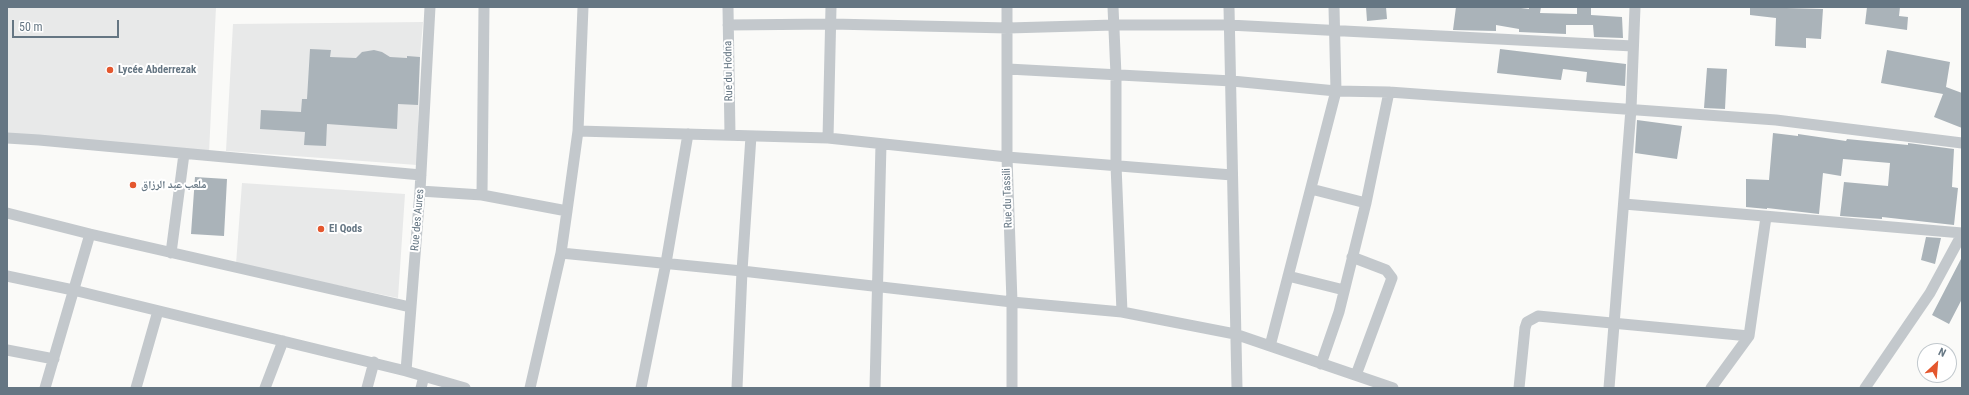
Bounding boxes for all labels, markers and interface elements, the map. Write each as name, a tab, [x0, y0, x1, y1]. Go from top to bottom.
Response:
scale bar	[14, 12, 121, 38]
text: 50 m	[19, 20, 43, 34]
street label: Rue du Hodna	[722, 41, 736, 101]
place label: Lycée Abderrezak	[118, 63, 196, 77]
marker: Lycée Abderrezak	[105, 65, 115, 75]
street label: Rue du Tassili	[1000, 168, 1016, 228]
place label: ملعب عبد الرزاق	[141, 178, 206, 192]
marker: ملعب عبد الرزاق	[128, 180, 138, 190]
street label: Rue des Aures	[409, 189, 427, 251]
place label: El Qods	[329, 222, 362, 236]
marker: El Qods	[316, 224, 326, 234]
north arrow	[1917, 343, 1957, 383]
text: N	[1936, 345, 1948, 360]

